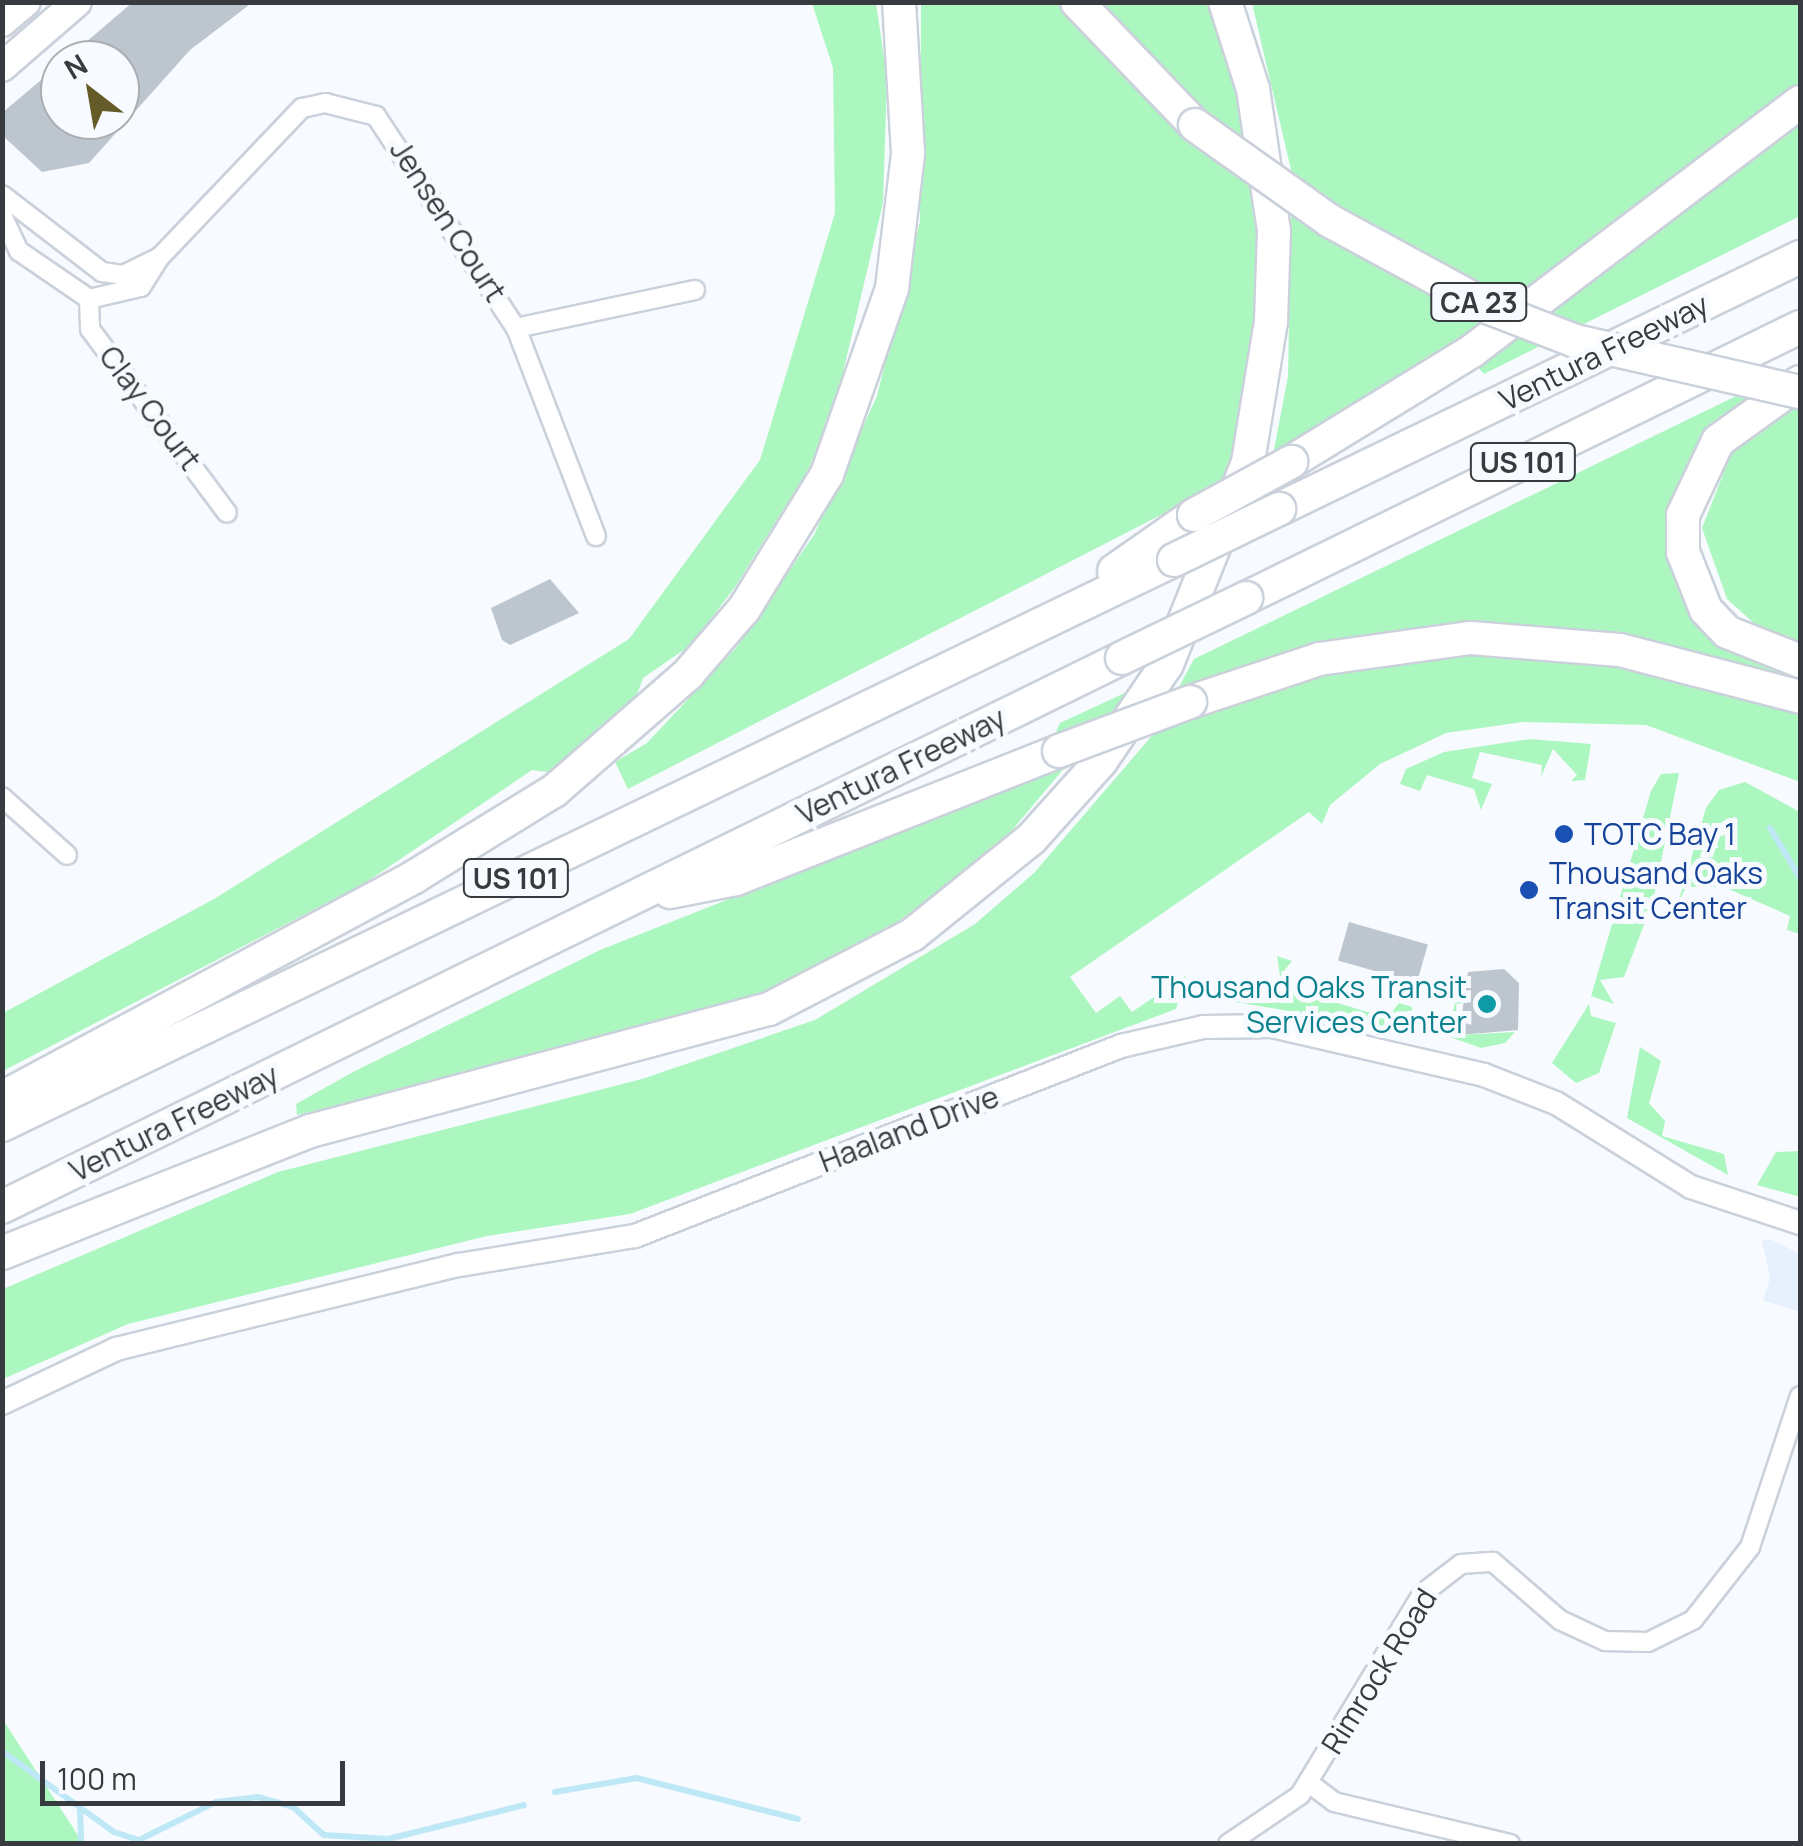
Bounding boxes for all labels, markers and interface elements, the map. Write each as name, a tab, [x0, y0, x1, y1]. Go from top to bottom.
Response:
north arrow	[40, 40, 140, 140]
text: N	[57, 45, 94, 87]
street label: Jensen Court	[382, 133, 514, 309]
road number: CA 23	[1429, 279, 1529, 325]
street label: Ventura Freeway	[1494, 286, 1714, 418]
street label: Clay Court	[92, 339, 208, 477]
road number: US 101	[1468, 439, 1578, 485]
street label: Ventura Freeway	[791, 700, 1011, 832]
place label: TOTC Bay 1	[1584, 816, 1736, 852]
marker: TOTC Bay 1	[1553, 823, 1575, 845]
road number: US 101	[461, 855, 571, 901]
place label: Thousand Oaks Transit Center	[1549, 855, 1763, 926]
marker: Thousand Oaks Transit Center	[1518, 879, 1540, 901]
place label: Thousand Oaks Transit Services Center	[1151, 969, 1467, 1040]
marker: Thousand Oaks Transit Services Center	[1476, 993, 1498, 1015]
street label: Ventura Freeway	[64, 1057, 284, 1189]
street label: Haaland Drive	[814, 1078, 1004, 1180]
street label: Rimrock Road	[1314, 1582, 1444, 1760]
scale bar	[45, 1741, 350, 1803]
text: 100 m	[57, 1758, 137, 1799]

